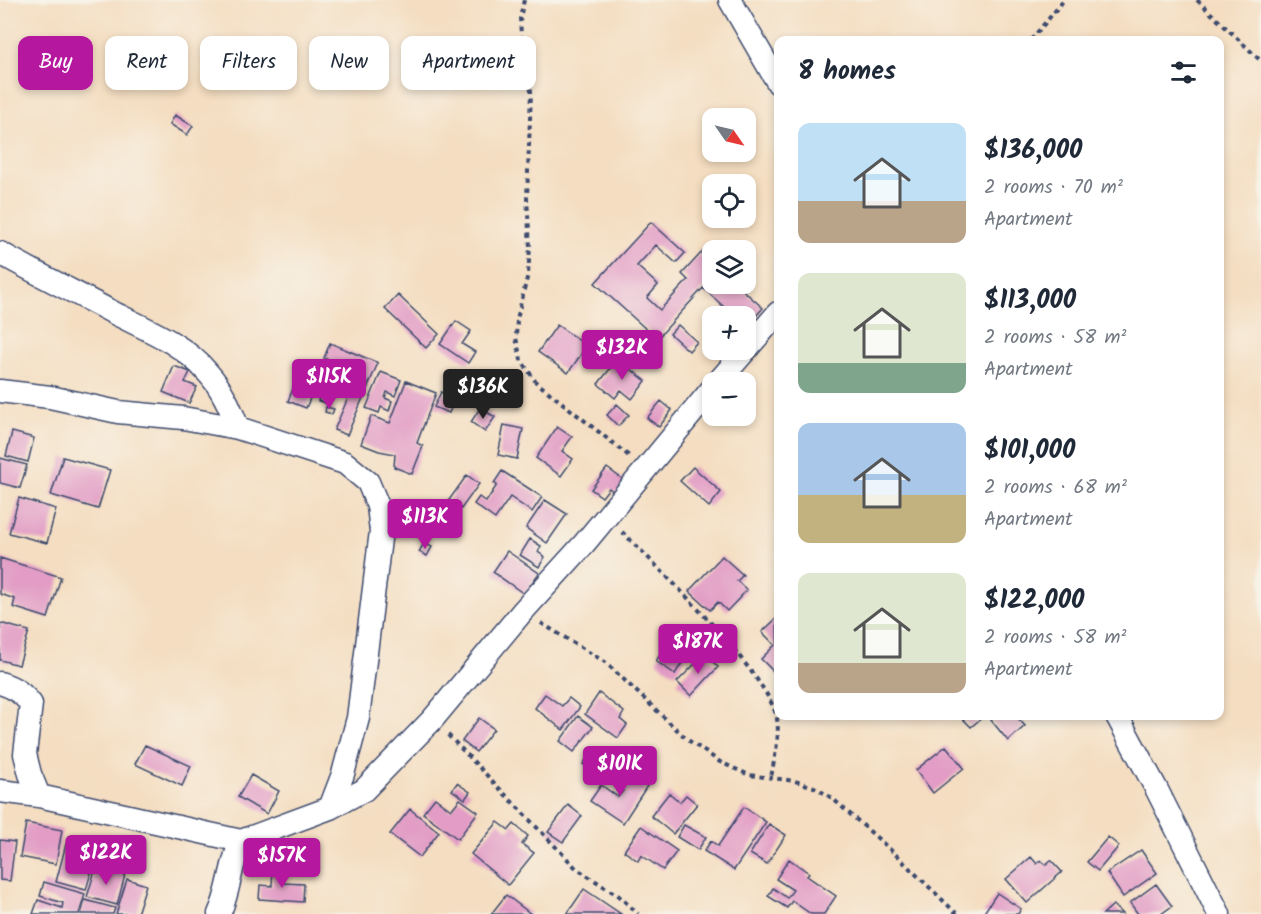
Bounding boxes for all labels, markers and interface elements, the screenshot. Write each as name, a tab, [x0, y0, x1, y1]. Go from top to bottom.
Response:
chip: Buy	[18, 36, 93, 90]
chip: Rent	[105, 36, 188, 90]
chip: Filters	[200, 36, 297, 90]
chip: New	[309, 36, 389, 90]
chip: Apartment	[401, 36, 536, 90]
text: 8 homes	[798, 51, 896, 93]
icon: filters	[1167, 56, 1200, 89]
north arrow	[702, 108, 756, 162]
map controls	[702, 108, 756, 426]
text: $136,000	[984, 130, 1082, 172]
icon: home	[846, 147, 918, 219]
text: 2 rooms · 70 m²	[984, 172, 1123, 204]
button: locate	[702, 174, 756, 228]
text: Apartment	[984, 204, 1073, 236]
button: layers	[702, 240, 756, 294]
text: $113,000	[984, 280, 1076, 322]
icon: home	[846, 297, 918, 369]
button: +	[702, 306, 756, 360]
text: 2 rooms · 58 m²	[984, 322, 1126, 354]
pin: $132K	[580, 330, 664, 381]
text: $132K	[596, 333, 648, 365]
text: Apartment	[984, 354, 1073, 386]
pin: $115K	[287, 359, 371, 410]
text: $115K	[306, 362, 352, 394]
pin: $136K	[441, 369, 525, 420]
text: $136K	[457, 372, 509, 404]
button: −	[702, 372, 756, 426]
text: $101,000	[984, 430, 1075, 472]
icon: home	[846, 447, 918, 519]
text: 2 rooms · 68 m²	[984, 472, 1127, 504]
pin: $113K	[383, 499, 467, 550]
text: $113K	[402, 502, 448, 534]
text: Apartment	[984, 504, 1073, 536]
text: $122,000	[984, 580, 1084, 622]
icon: home	[846, 597, 918, 669]
text: 2 rooms · 58 m²	[984, 622, 1126, 654]
pin: $187K	[656, 624, 740, 675]
text: $187K	[672, 627, 724, 659]
text: Apartment	[984, 654, 1073, 686]
pin: $101K	[578, 746, 662, 797]
text: $101K	[597, 749, 643, 781]
pin: $122K	[64, 835, 148, 886]
text: $122K	[79, 838, 133, 870]
pin: $157K	[240, 838, 324, 889]
text: $157K	[257, 841, 307, 873]

